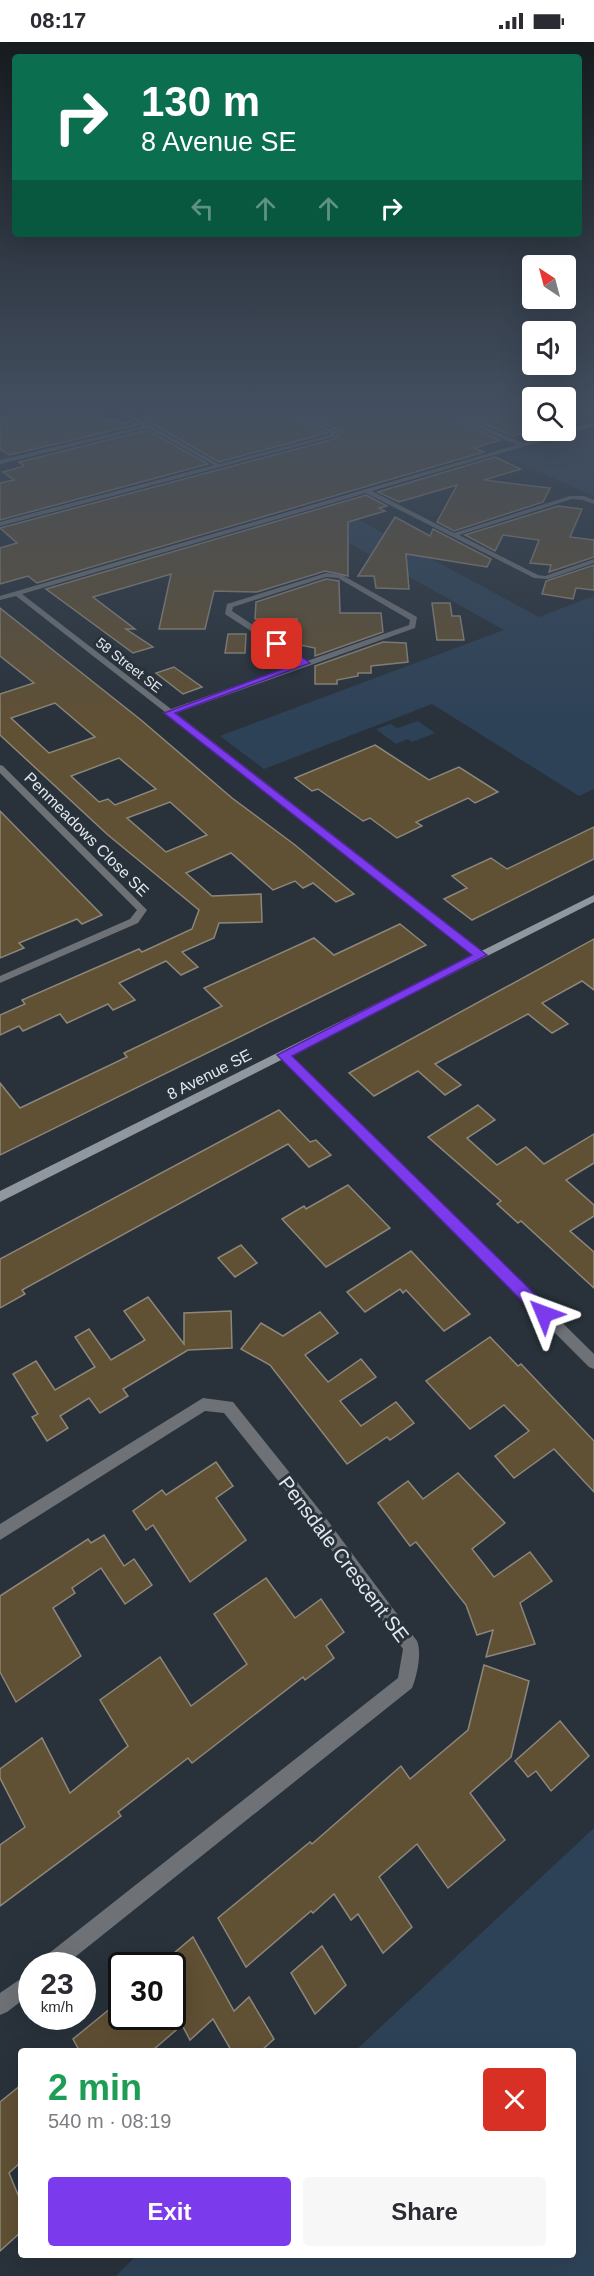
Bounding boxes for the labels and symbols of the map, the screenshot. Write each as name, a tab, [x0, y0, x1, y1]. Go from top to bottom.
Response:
north arrow	[522, 255, 576, 309]
pin	[251, 618, 302, 669]
street label: 58 Street SE	[93, 634, 165, 696]
street label: Penmeadows Close SE	[21, 769, 152, 900]
street label: 8 Avenue SE	[164, 1046, 254, 1103]
position arrow	[512, 1282, 576, 1346]
street label: Pensdale Crescent SE	[275, 1472, 413, 1646]
speed limit sign: 30	[108, 1952, 186, 2030]

